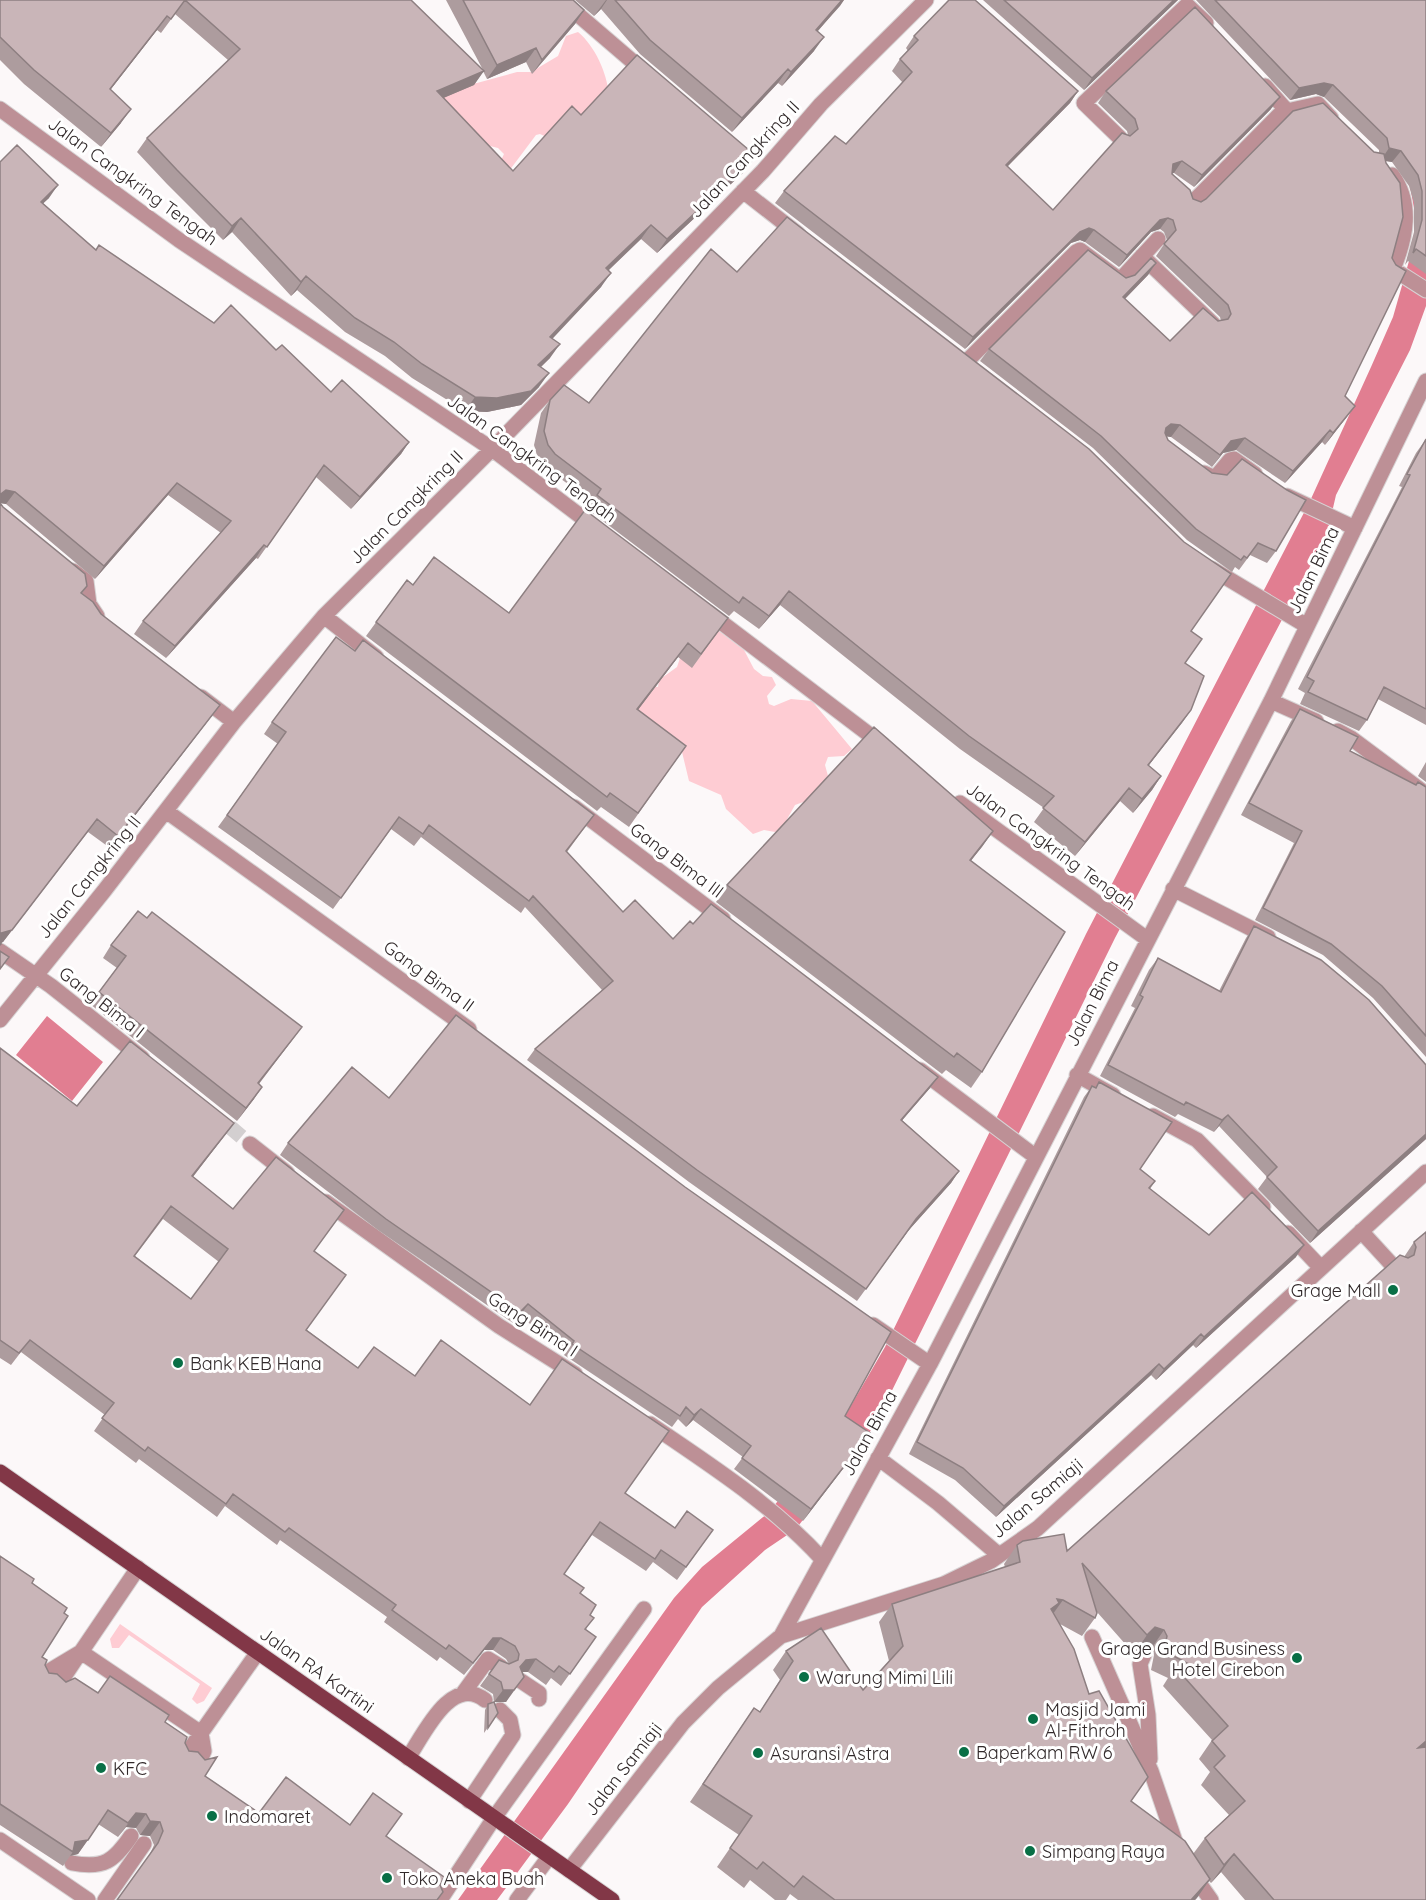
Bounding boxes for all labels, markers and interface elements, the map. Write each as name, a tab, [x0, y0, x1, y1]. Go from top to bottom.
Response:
street label: Jalan Cangkring II	[684, 96, 804, 222]
street label: Jalan Cangkring Tengah	[44, 112, 222, 250]
street label: Jalan Cangkring Tengah	[443, 389, 621, 527]
street label: Jalan Cangkring II	[344, 445, 468, 569]
street label: Jalan Bima	[1282, 523, 1344, 617]
street label: Jalan Cangkring Tengah	[962, 777, 1140, 915]
street label: Jalan Cangkring II	[32, 811, 146, 943]
street label: Gang Bima III	[626, 817, 728, 903]
street label: Gang Bima II	[379, 935, 479, 1017]
street label: Jalan Bima	[1060, 956, 1124, 1050]
street label: Gang Bima I	[55, 961, 149, 1043]
place label: Grage Mall	[1291, 1279, 1381, 1302]
marker: Grage Mall	[1386, 1283, 1400, 1297]
street label: Gang Bima I	[484, 1286, 582, 1362]
place label: Bank KEB Hana	[190, 1352, 322, 1375]
marker: Bank KEB Hana	[171, 1356, 185, 1370]
street label: Jalan Bima	[836, 1386, 902, 1480]
street label: Jalan Samiaji	[987, 1453, 1087, 1543]
street label: Jalan RA Kartini	[255, 1622, 379, 1718]
place label: Grage Grand Business Hotel Cirebon	[1101, 1637, 1285, 1681]
marker: Grage Grand Business Hotel Cirebon	[1290, 1651, 1304, 1665]
place label: Warung Mimi Lili	[816, 1666, 953, 1689]
marker: Warung Mimi Lili	[797, 1670, 811, 1684]
place label: Masjid Jami Al-Fithroh	[1045, 1698, 1145, 1742]
marker: Masjid Jami Al-Fithroh	[1026, 1712, 1040, 1726]
street label: Jalan Samiaji	[579, 1718, 667, 1820]
place label: Baperkam RW 6	[976, 1741, 1113, 1764]
place label: Asuransi Astra	[770, 1742, 889, 1765]
marker: Baperkam RW 6	[957, 1745, 971, 1759]
marker: Asuransi Astra	[751, 1746, 765, 1760]
place label: KFC	[113, 1757, 147, 1780]
marker: KFC	[94, 1761, 108, 1775]
place label: Indomaret	[224, 1805, 311, 1828]
marker: Indomaret	[205, 1809, 219, 1823]
place label: Simpang Raya	[1042, 1840, 1165, 1863]
marker: Simpang Raya	[1023, 1844, 1037, 1858]
place label: Toko Aneka Buah	[399, 1867, 544, 1890]
marker: Toko Aneka Buah	[380, 1871, 394, 1885]

